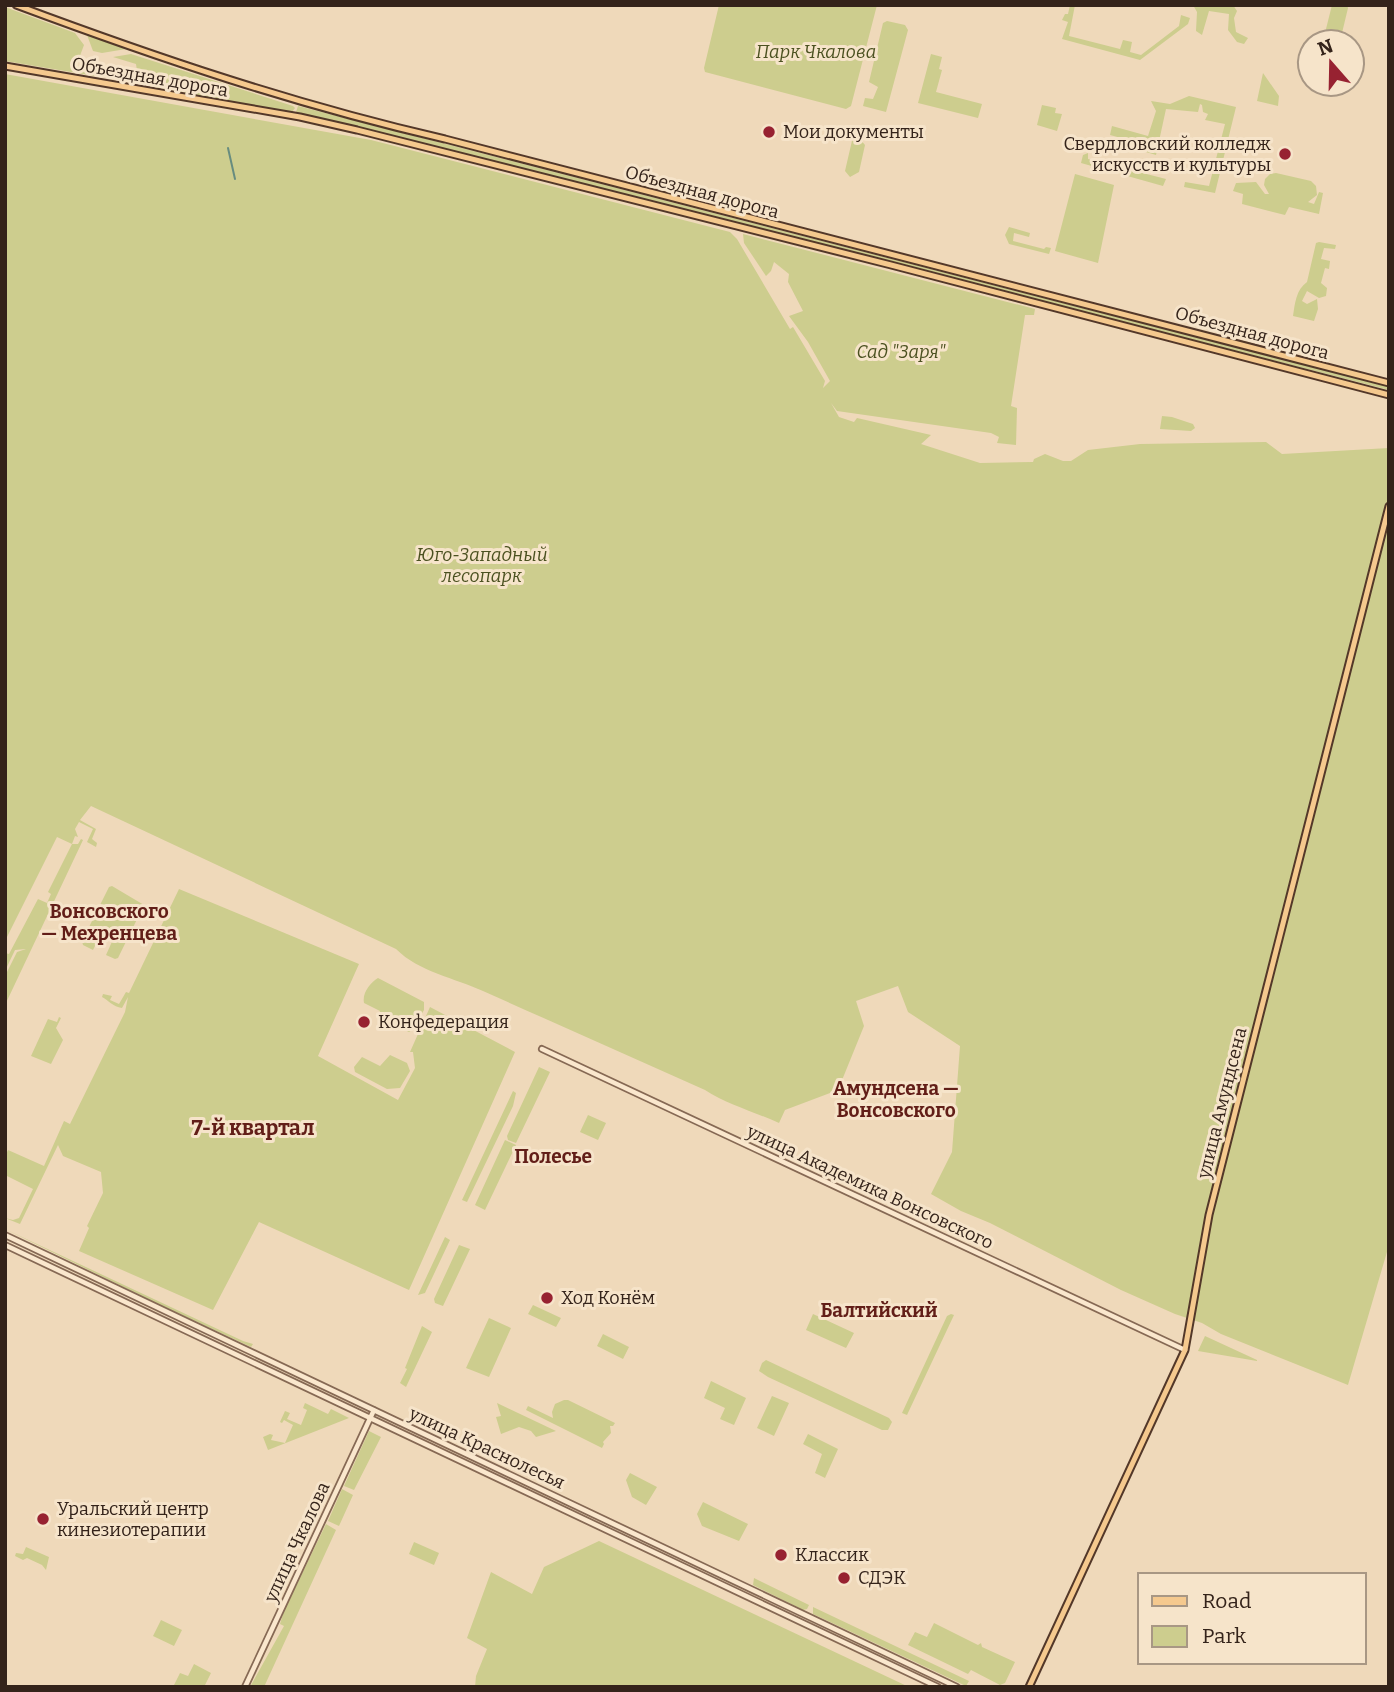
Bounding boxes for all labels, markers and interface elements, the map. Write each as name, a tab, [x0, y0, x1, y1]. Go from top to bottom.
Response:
north arrow	[1296, 28, 1366, 98]
text: N	[1315, 34, 1336, 61]
park label: Парк Чкалова	[756, 41, 876, 63]
street label: Объездная дорога	[70, 52, 230, 102]
place label: Мои документы	[783, 121, 924, 143]
marker: Мои документы	[761, 124, 777, 140]
place label: Свердловский колледж искусств и культуры	[1063, 133, 1271, 176]
marker: Свердловский колледж искусств и культуры	[1277, 146, 1293, 162]
street label: Объездная дорога	[623, 161, 781, 223]
street label: Объездная дорога	[1173, 302, 1331, 364]
park label: Сад "Заря"	[857, 341, 946, 363]
park label: Юго-Западный лесопарк	[416, 544, 548, 587]
district label: Вонсовского — Мехренцева	[41, 900, 177, 945]
place label: Конфедерация	[378, 1011, 509, 1033]
marker: Конфедерация	[356, 1014, 372, 1030]
street label: улица Амундсена	[1192, 1025, 1251, 1182]
district label: Амундсена — Вонсовского	[833, 1077, 959, 1122]
district label: 7-й квартал	[191, 1115, 315, 1141]
street label: улица Академика Вонсовского	[742, 1120, 997, 1254]
district label: Полесье	[514, 1145, 592, 1168]
place label: Ход Конём	[561, 1287, 655, 1309]
marker: Ход Конём	[539, 1290, 555, 1306]
district label: Балтийский	[820, 1299, 938, 1322]
street label: улица Краснолесья	[405, 1402, 568, 1494]
street label: улица Чкалова	[259, 1478, 335, 1607]
place label: Уральский центр кинезиотерапии	[57, 1498, 209, 1541]
marker: Уральский центр кинезиотерапии	[35, 1511, 51, 1527]
place label: Классик	[795, 1544, 869, 1566]
marker: Классик	[773, 1547, 789, 1563]
place label: СДЭК	[858, 1567, 906, 1589]
marker: СДЭК	[836, 1570, 852, 1586]
legend	[1138, 1573, 1366, 1664]
text: Road	[1202, 1588, 1251, 1614]
text: Park	[1202, 1623, 1246, 1649]

